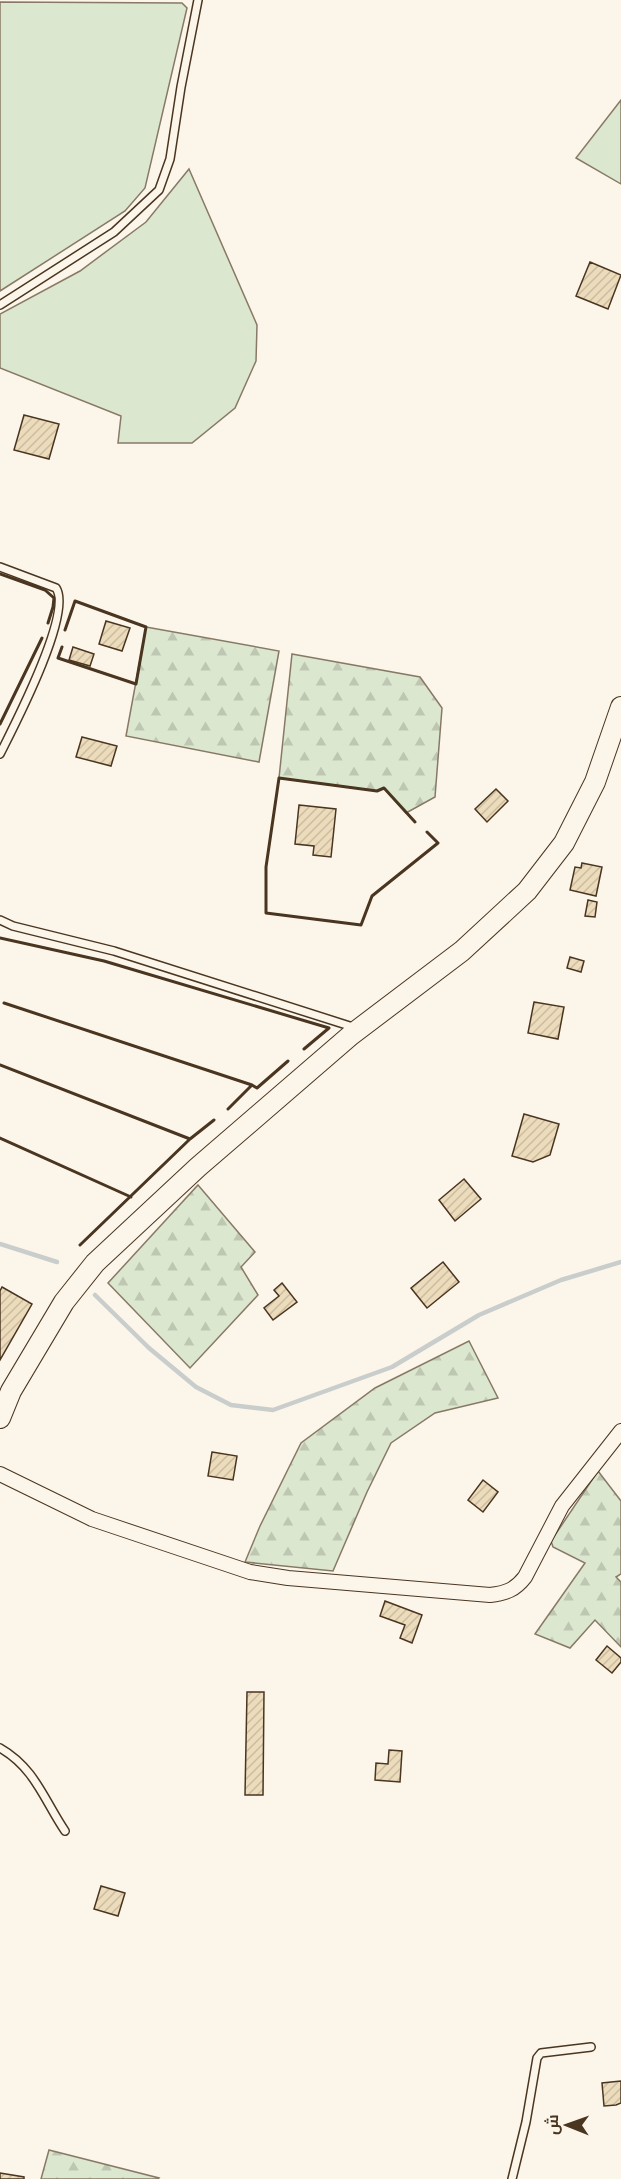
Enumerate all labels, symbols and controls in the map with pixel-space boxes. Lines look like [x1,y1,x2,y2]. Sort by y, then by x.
north arrow [537,2095,597,2155]
text: ش [541,2114,563,2135]

